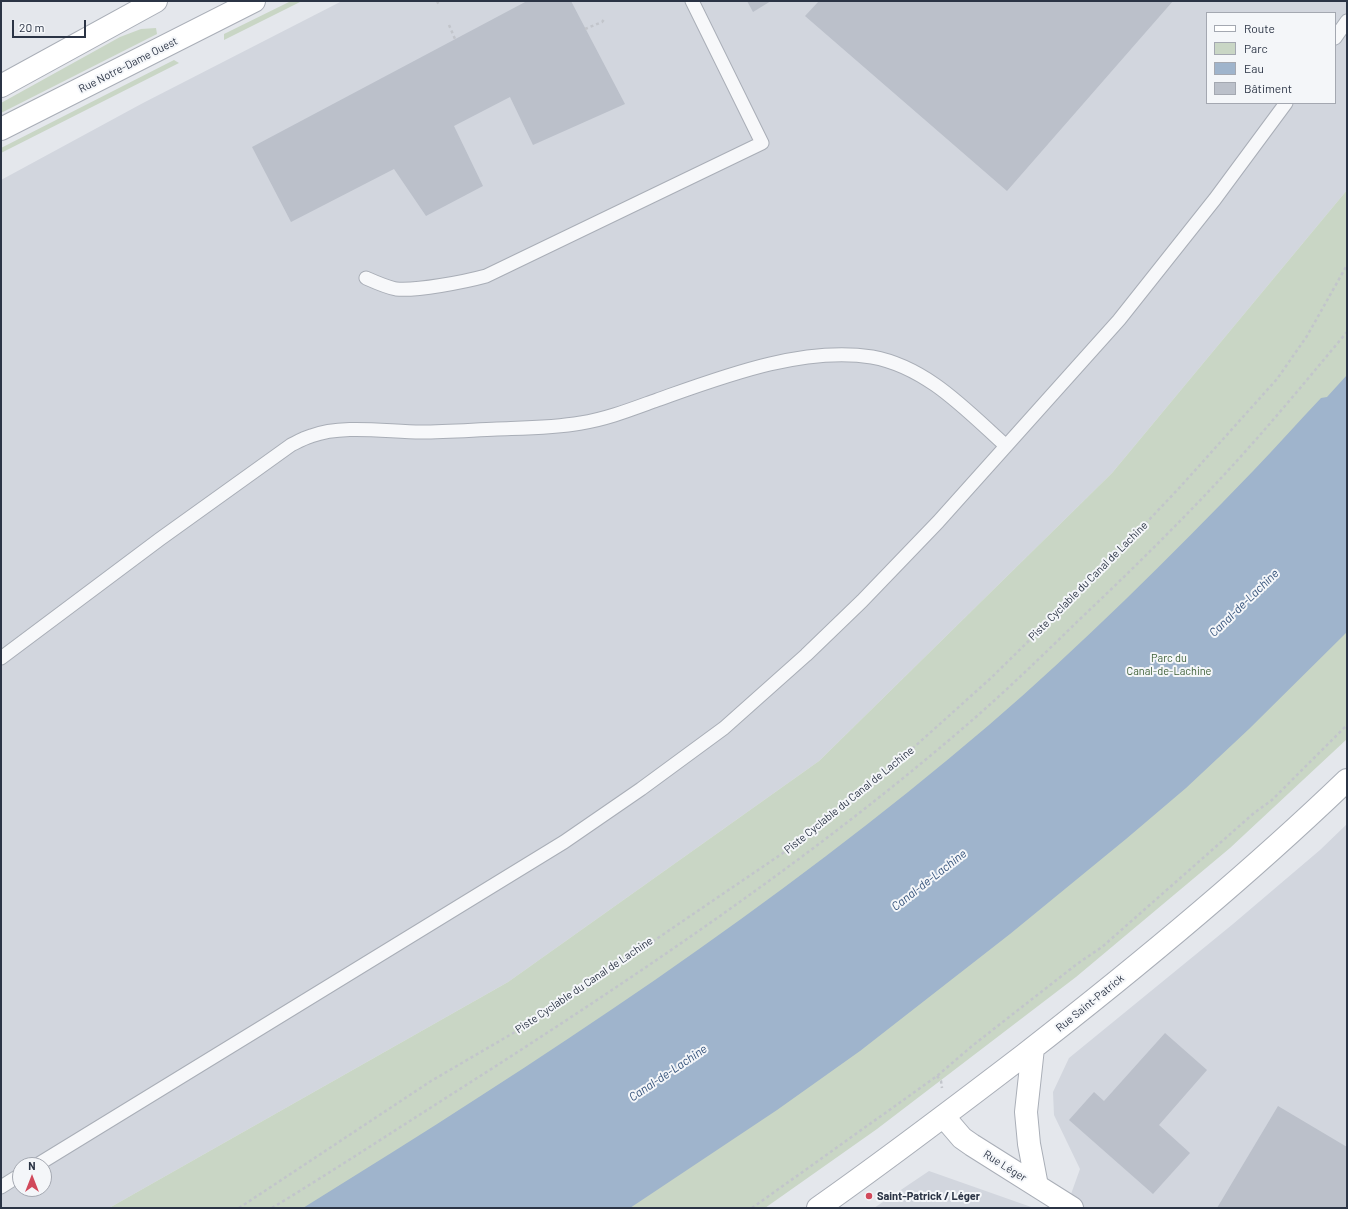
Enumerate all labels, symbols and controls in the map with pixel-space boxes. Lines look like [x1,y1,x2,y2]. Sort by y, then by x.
scale bar [14,12,88,38]
legend [1206,12,1336,104]
text: 20 m [19,20,45,34]
text: Route [1244,21,1275,35]
street label: Rue Notre-Dame Ouest [76,34,180,96]
text: Parc [1244,41,1268,55]
text: Eau [1244,61,1264,75]
text: Bâtiment [1244,81,1292,95]
street label: Piste Cyclable du Canal de Lachine [1026,519,1150,643]
water label: Canal-de-Lachine [1206,566,1282,640]
park label: Parc du Canal-de-Lachine [1127,651,1211,677]
street label: Piste Cyclable du Canal de Lachine [781,744,917,856]
water label: Canal-de-Lachine [889,846,969,914]
street label: Piste Cyclable du Canal de Lachine [513,934,655,1036]
street label: Rue Saint-Patrick [1053,972,1127,1034]
water label: Canal-de-Lachine [626,1042,710,1104]
street label: Rue Léger [981,1148,1029,1184]
north arrow [12,1157,52,1197]
text: N [28,1159,36,1172]
place label: Saint-Patrick / Léger [877,1189,980,1203]
marker: Saint-Patrick / Léger [864,1191,874,1201]

